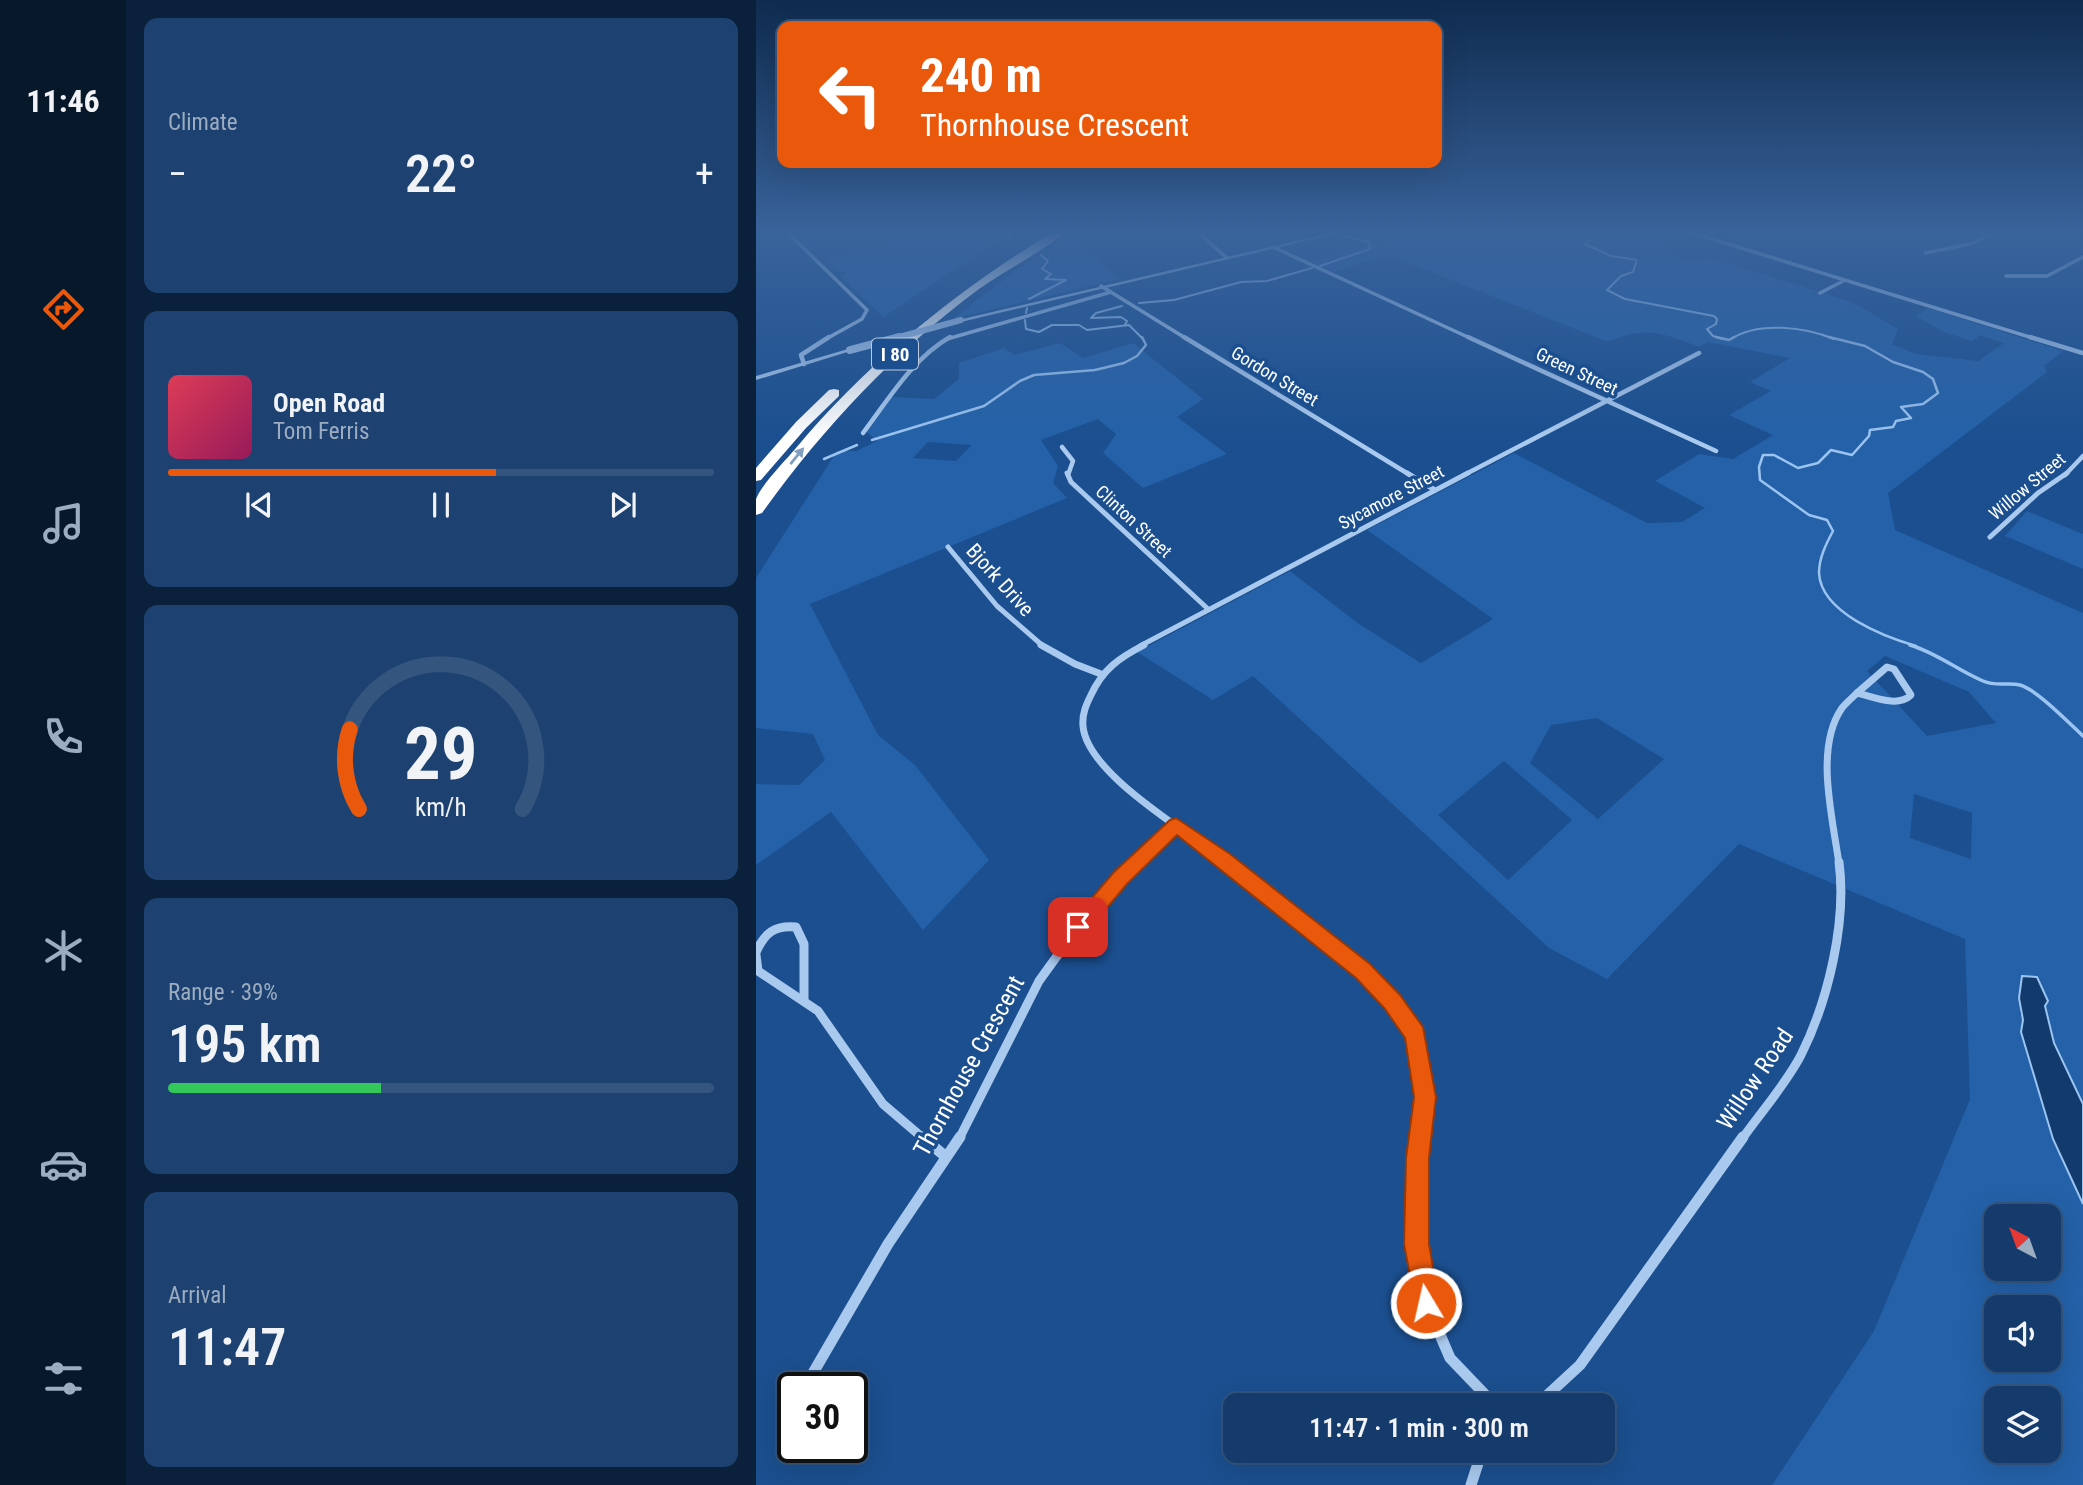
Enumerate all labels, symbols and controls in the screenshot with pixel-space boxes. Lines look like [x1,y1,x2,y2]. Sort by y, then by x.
text: 240 m [920,47,1042,104]
icon: left [805,49,896,140]
text: 11:46 [26,82,100,120]
text: Thornhouse Crescent [920,106,1189,144]
text: Climate [168,109,238,136]
text: 22° [405,144,477,205]
text: − [168,152,187,196]
text: + [695,152,714,196]
icon: directions [39,285,88,334]
road number: I 80 [872,338,918,370]
street label: Gordon Street [1228,342,1322,410]
street label: Green Street [1533,343,1621,399]
text: Open Road [273,388,385,418]
text: Tom Ferris [273,418,369,445]
one-way arrow [790,448,805,466]
street label: Willow Street [1985,448,2069,524]
street label: Sycamore Street [1335,460,1447,534]
street label: Clinton Street [1092,480,1176,562]
icon: previous [240,486,278,524]
icon: pause [422,486,460,524]
icon: next [604,486,642,524]
icon: music [39,499,88,548]
street label: Bjork Drive [961,539,1039,621]
text: 29 [404,711,478,797]
icon: phone [39,712,88,761]
text: km/h [415,792,467,821]
pin [1048,897,1108,957]
icon: arrive [1059,908,1097,946]
icon: climate [39,926,88,975]
street label: Thornhouse Crescent [908,971,1030,1161]
text: Range · 39% [168,979,278,1006]
text: 195 km [168,1014,322,1075]
street label: Willow Road [1711,1023,1799,1135]
icon: car [39,1140,88,1189]
north arrow [1984,1204,2062,1281]
map controls [1984,1204,2061,1463]
position arrow [1389,1266,1463,1340]
text: Arrival [168,1282,227,1309]
button: sound [1984,1295,2061,1372]
text: 11:47 [168,1317,286,1378]
icon: filters [39,1354,88,1403]
speed limit sign: 30 [777,1372,868,1463]
button: layers [1984,1386,2061,1463]
text: 11:47 · 1 min · 300 m [1309,1413,1529,1443]

